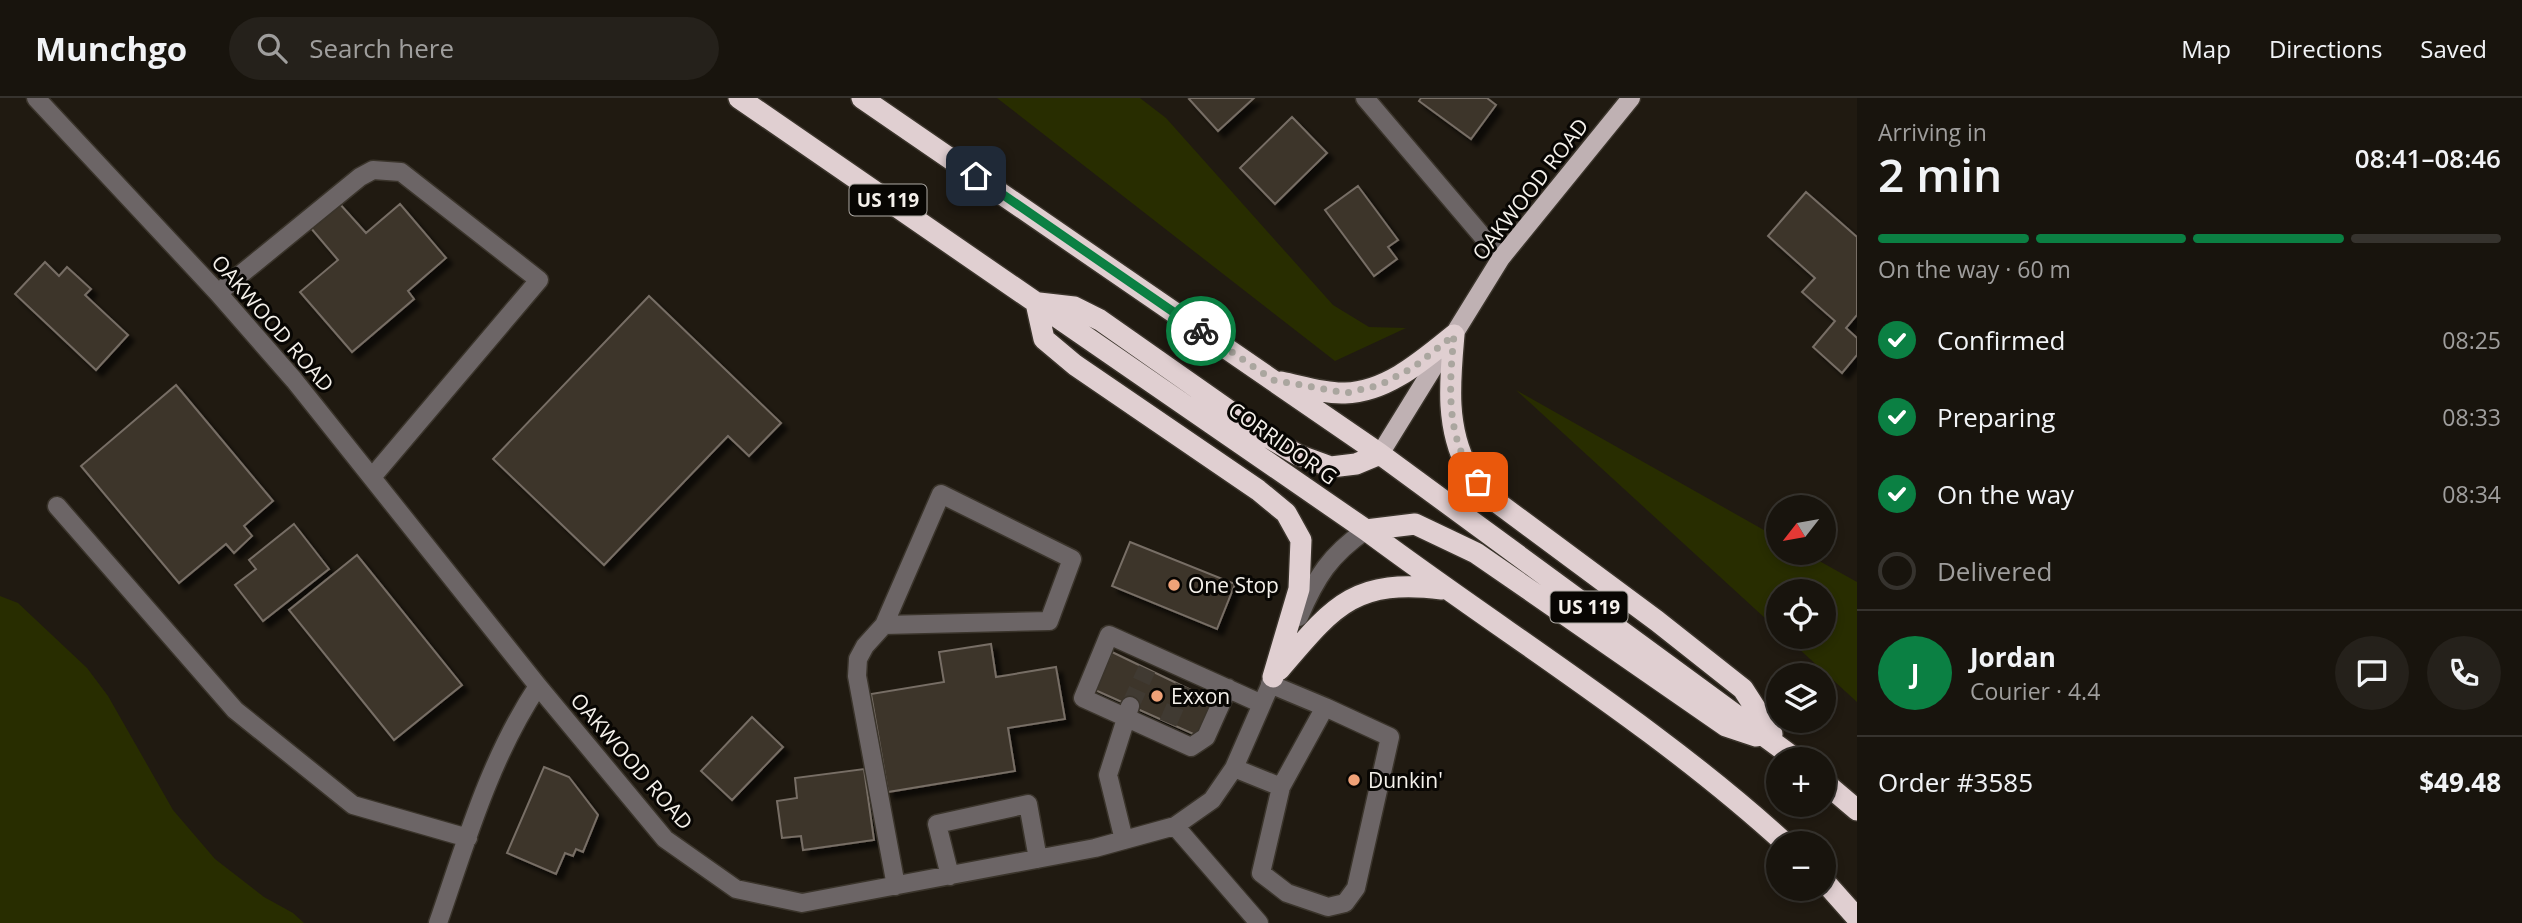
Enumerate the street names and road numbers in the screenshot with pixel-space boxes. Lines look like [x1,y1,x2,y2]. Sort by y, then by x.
street label: OAKWOOD ROAD [1466,112,1594,266]
road number: US 119 [850,184,926,216]
street label: OAKWOOD ROAD [206,249,340,397]
street label: CORRIDOR G [1223,395,1343,491]
road number: US 119 [1550,592,1628,622]
street label: OAKWOOD ROAD [565,687,699,835]

